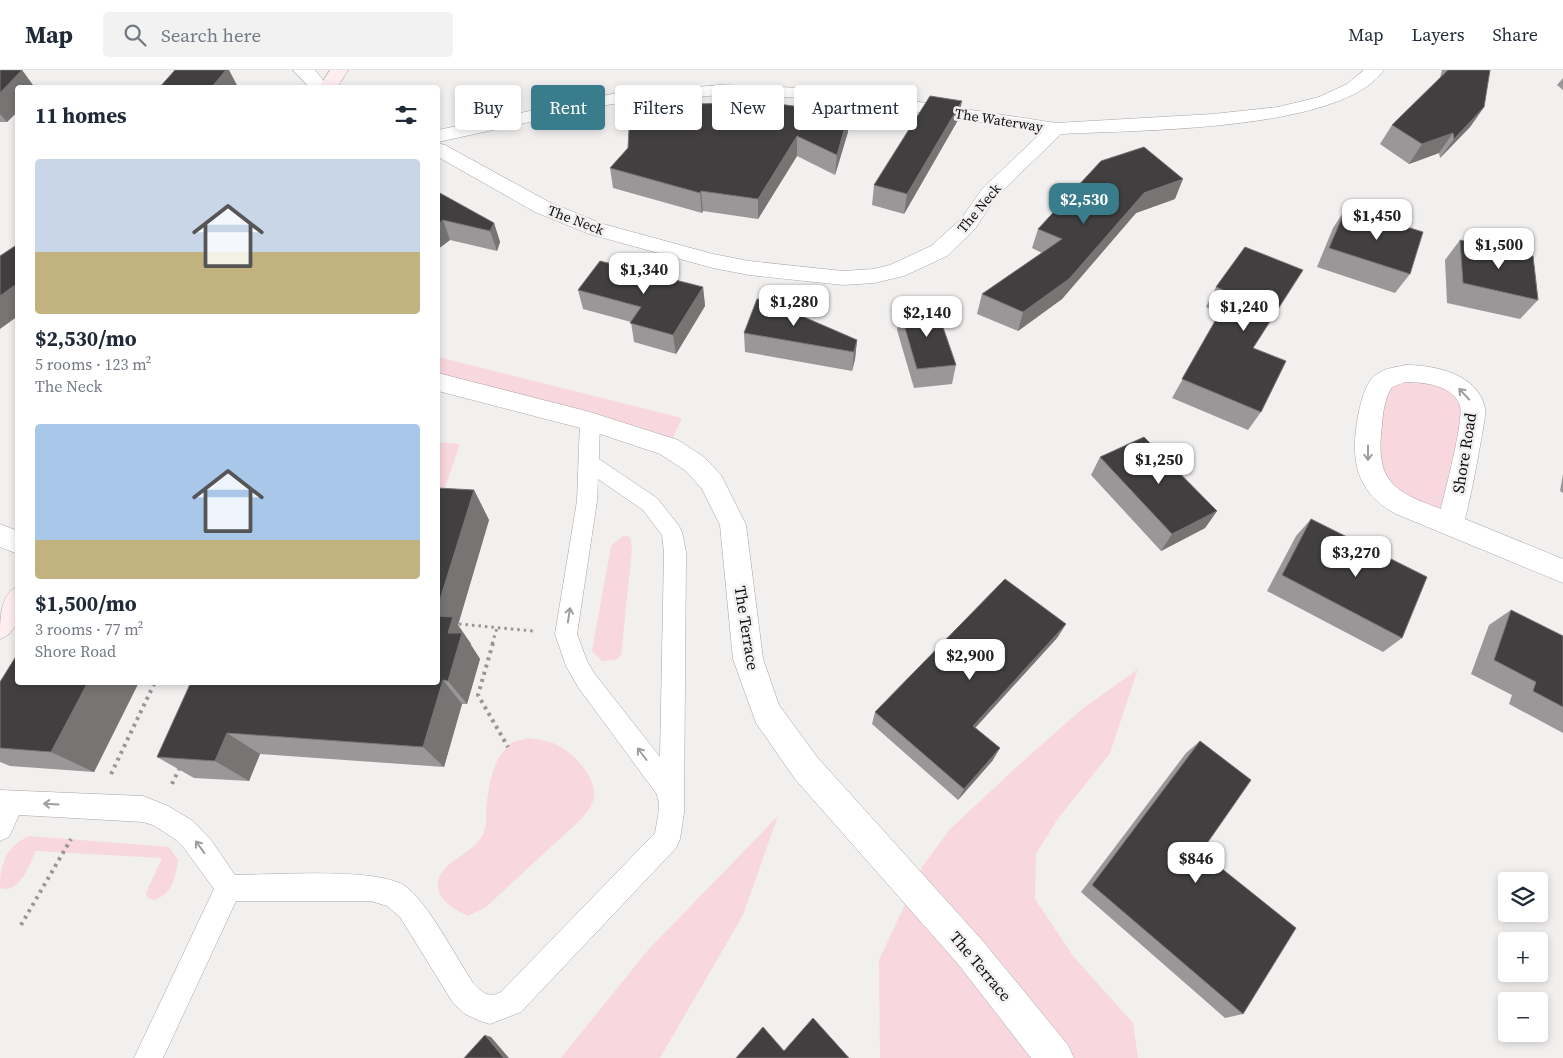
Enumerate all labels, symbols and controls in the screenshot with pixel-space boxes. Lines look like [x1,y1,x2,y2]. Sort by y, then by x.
search box [103,12,453,57]
text: Map [25,18,73,51]
icon: search [121,21,149,49]
text: Search here [161,22,261,48]
text: Map [1348,22,1383,47]
text: Layers [1411,22,1464,47]
text: Share [1492,22,1538,47]
chip: Buy [455,85,521,130]
chip: Rent [531,85,605,130]
chip: Filters [615,85,702,130]
chip: New [712,85,784,130]
chip: Apartment [794,85,917,130]
text: 11 homes [35,101,127,130]
icon: filters [392,101,420,129]
street label: The Waterway [954,103,1045,137]
street label: The Neck [952,179,1006,237]
pin: $2,530 [1043,182,1125,225]
text: $2,530 [1060,188,1108,210]
icon: home [183,191,273,281]
pin: $1,450 [1336,198,1418,241]
street label: The Neck [545,200,607,240]
text: $1,450 [1353,204,1401,226]
pin: $1,500 [1458,228,1540,270]
text: $1,500 [1475,233,1523,255]
pin: $1,340 [603,252,685,295]
text: $1,340 [620,258,668,280]
pin: $1,280 [753,284,835,327]
text: $1,280 [770,290,818,312]
pin: $1,240 [1203,290,1285,332]
text: $1,240 [1220,295,1268,317]
pin: $2,140 [886,296,968,338]
text: $2,140 [903,301,951,323]
text: $2,530/mo [35,324,137,353]
text: 5 rooms · 123 m² [35,353,151,375]
text: The Neck [35,375,102,397]
one-way arrow [1458,387,1470,400]
street label: Shore Road [1447,411,1481,495]
pin: $1,250 [1118,442,1200,485]
one-way arrow [1363,445,1373,461]
text: $1,250 [1135,448,1183,470]
icon: home [183,456,273,546]
pin: $3,270 [1315,536,1397,578]
text: $3,270 [1332,541,1380,563]
street label: The Terrace [729,584,765,672]
text: $1,500/mo [35,589,137,618]
one-way arrow [565,608,575,624]
text: 3 rooms · 77 m² [35,618,143,640]
pin: $2,900 [929,638,1011,681]
text: Shore Road [35,640,116,662]
text: $2,900 [946,644,994,666]
one-way arrow [637,748,648,761]
one-way arrow [43,800,59,809]
one-way arrow [195,840,205,854]
pin: $846 [1166,842,1226,884]
text: $846 [1179,847,1213,869]
map controls [1498,872,1548,1042]
button: layers [1498,872,1548,922]
street label: The Terrace [945,926,1017,1006]
button: + [1498,932,1548,982]
button: − [1498,992,1548,1042]

